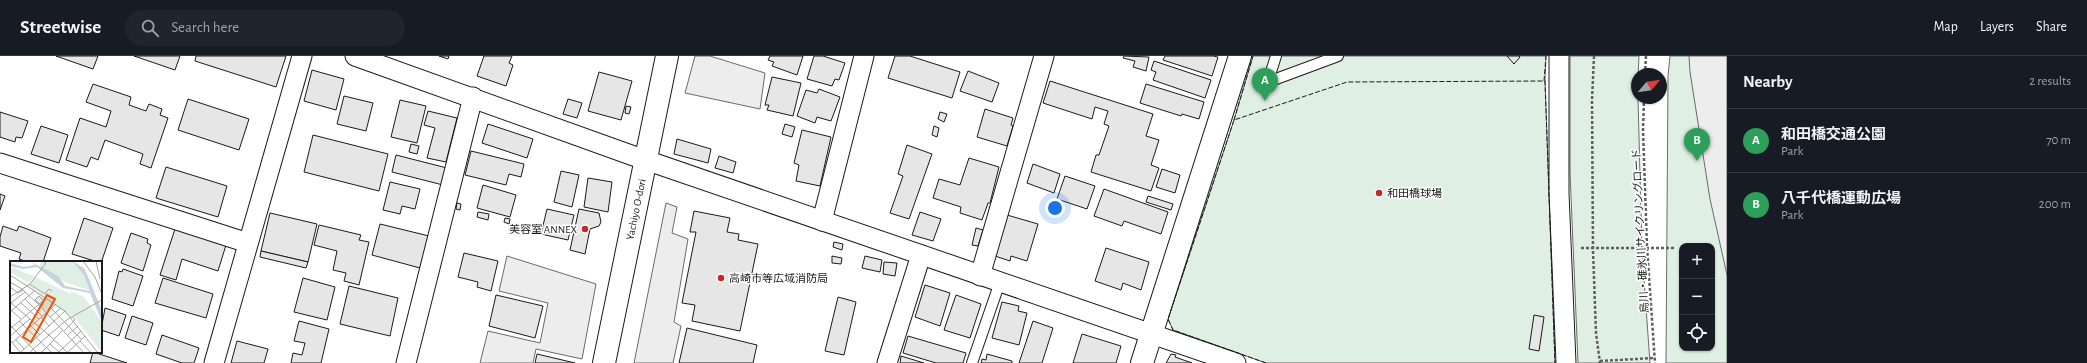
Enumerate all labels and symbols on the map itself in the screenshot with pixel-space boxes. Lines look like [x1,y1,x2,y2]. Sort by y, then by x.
pin: A [1252,68,1278,101]
north arrow [1631,68,1667,104]
pin: B [1684,128,1710,161]
street label: 烏川・碓氷川サイクリングロード [1630,148,1650,314]
street label: Yachiyo O-dori [624,178,648,241]
place label: 和田橋球場 [1387,187,1442,199]
marker: 和田橋球場 [1374,188,1384,198]
your location [1045,198,1065,218]
place label: 美容室 ANNEX [509,223,577,235]
marker: 美容室 ANNEX [580,224,590,234]
inset map [10,261,102,353]
place label: 高崎市等広域消防局 [729,272,828,284]
marker: 高崎市等広域消防局 [716,273,726,283]

